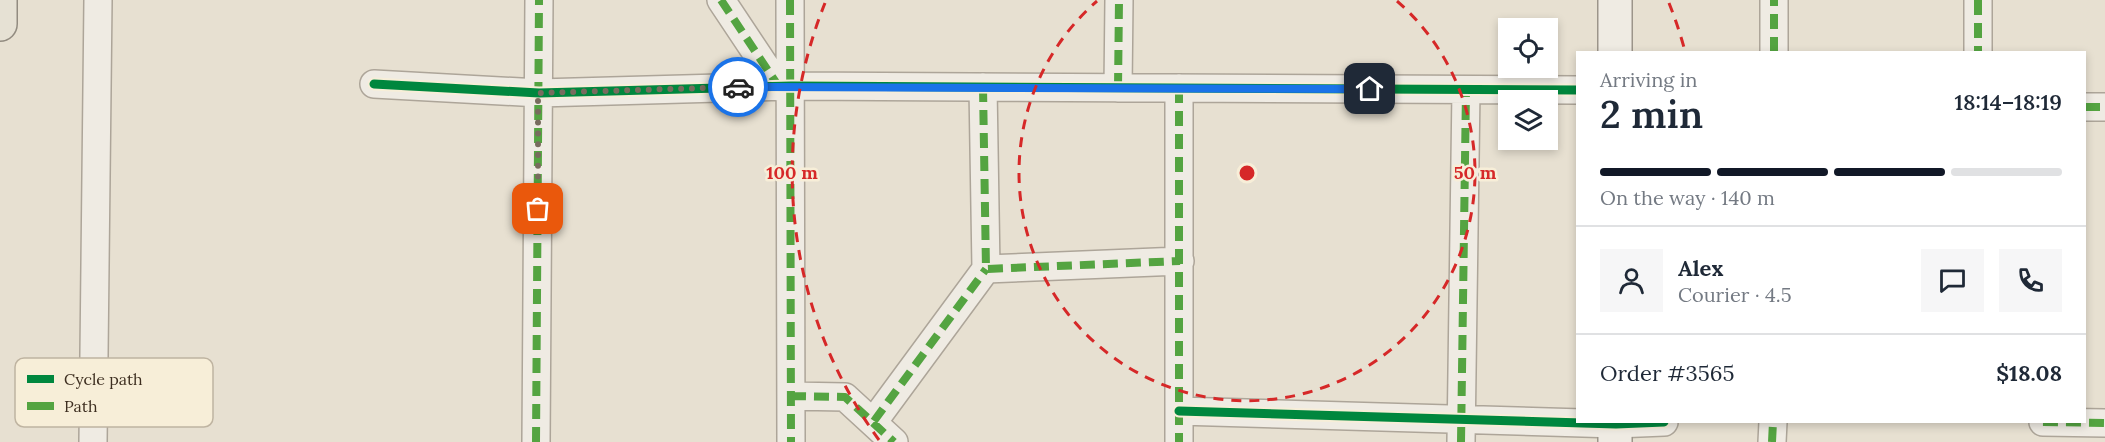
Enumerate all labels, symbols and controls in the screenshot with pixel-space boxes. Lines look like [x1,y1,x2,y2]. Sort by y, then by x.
map controls [1498,18,1558,150]
button: locate [1498,18,1558,78]
courier [708,57,768,117]
pin [1344,63,1395,114]
text: Arriving in [1600,67,1697,92]
icon: car [722,71,755,104]
icon: home [1353,72,1386,105]
text: 18:14–18:19 [1954,88,2062,116]
text: 2 min [1600,89,1703,139]
button: layers [1498,90,1558,150]
text: 100 m [766,161,818,184]
text: 50 m [1454,161,1497,184]
centre of rings [1237,163,1257,183]
pin [512,183,563,234]
text: On the way · 140 m [1600,185,1775,210]
icon: bag [521,192,554,225]
button: person [1600,249,1663,312]
button: chat [1921,249,1984,312]
button: phone [1999,249,2062,312]
text: Alex [1678,254,1723,282]
text: Courier · 4.5 [1678,282,1792,307]
legend [15,358,213,427]
text: Order #3565 [1600,359,1734,387]
text: $18.08 [1996,359,2062,387]
text: Cycle path [64,369,143,389]
text: Path [64,396,98,416]

